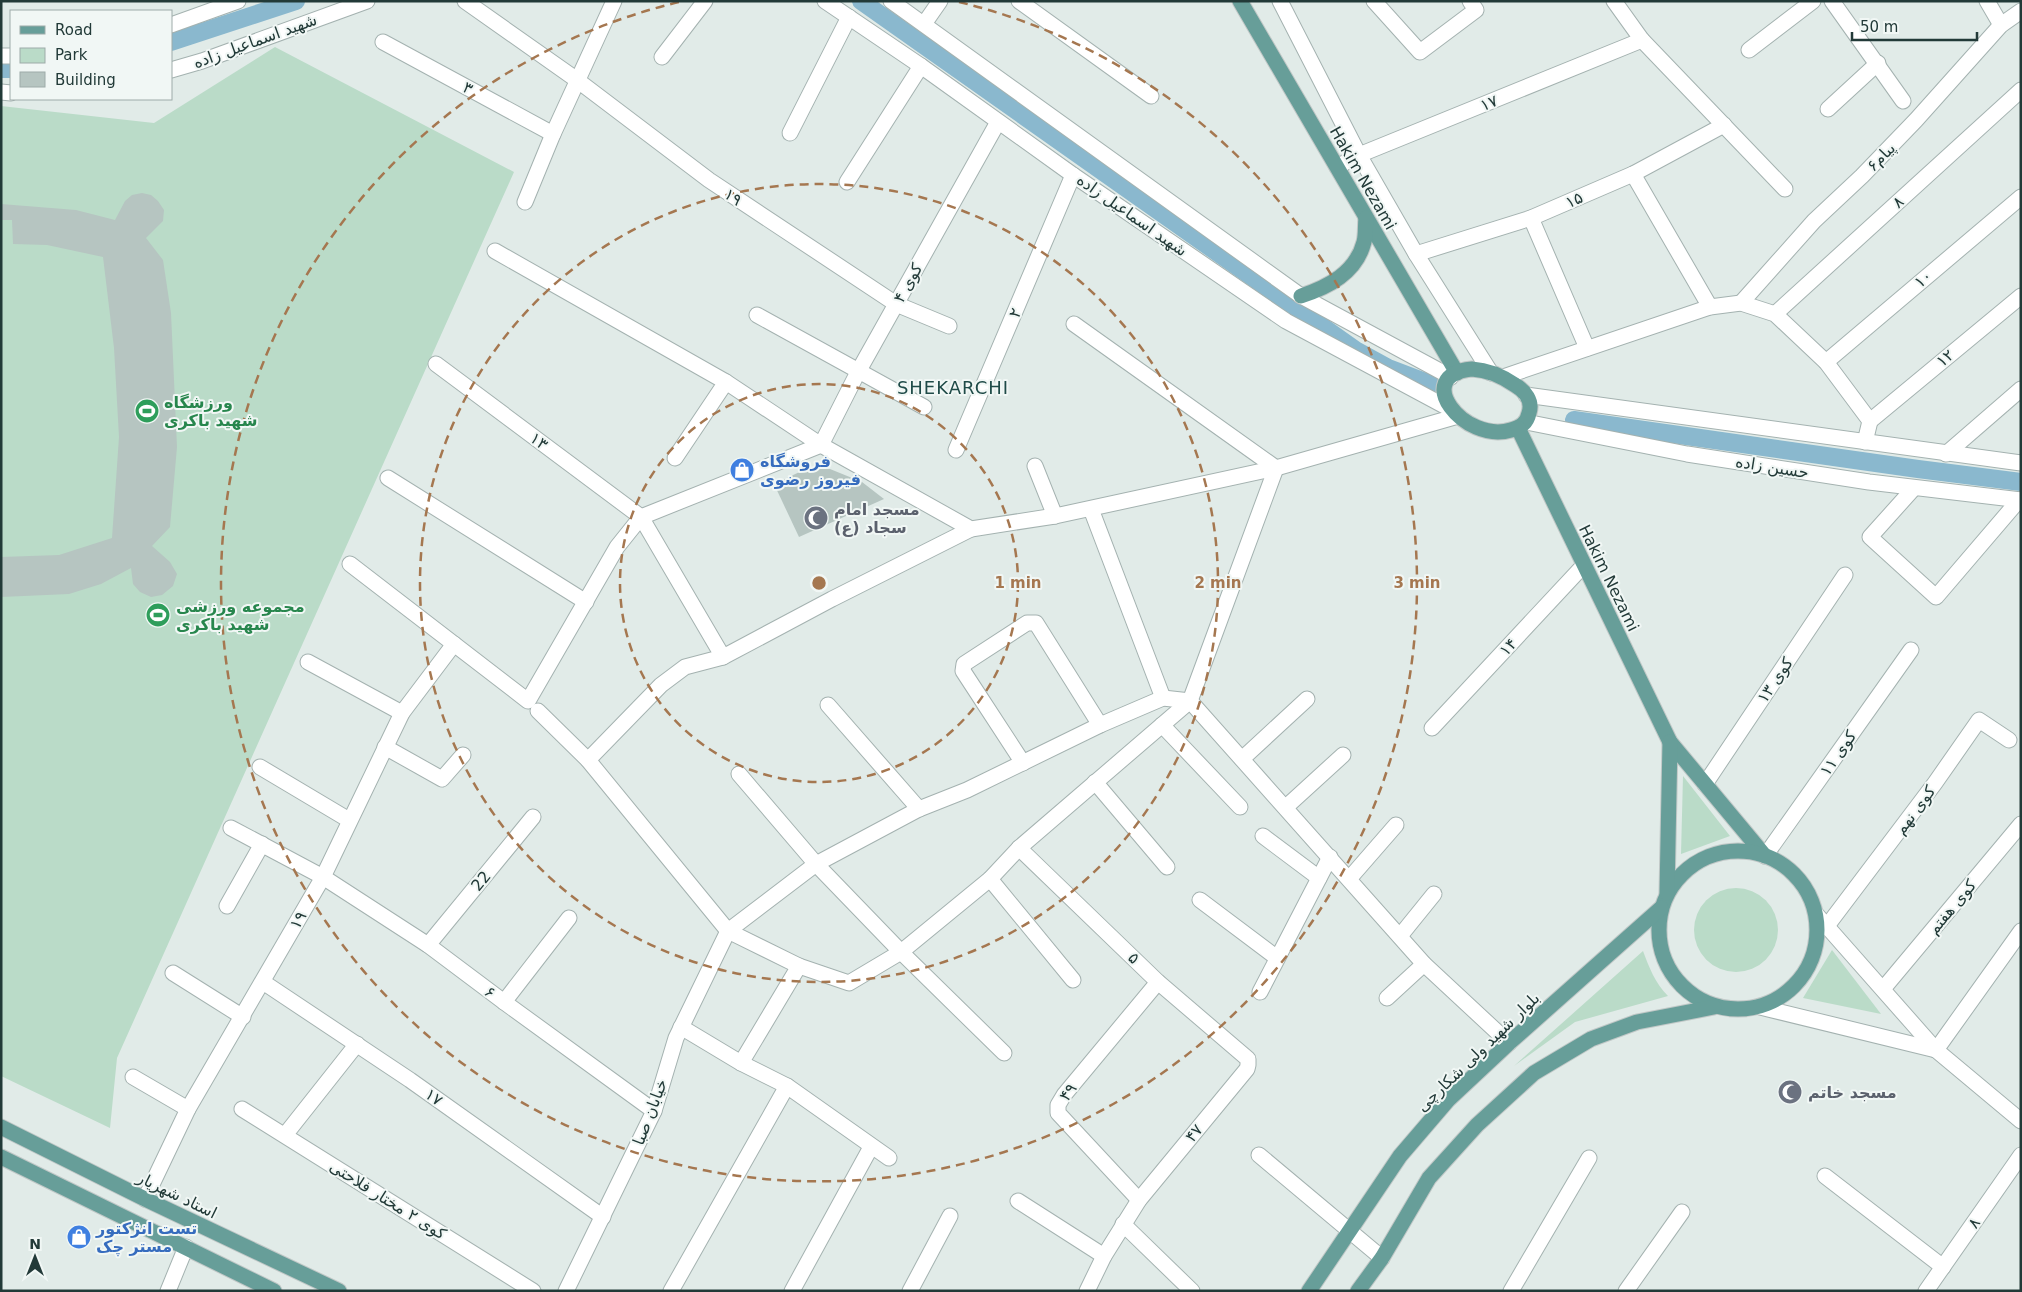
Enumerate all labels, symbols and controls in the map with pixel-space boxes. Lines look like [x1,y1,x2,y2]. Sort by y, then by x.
legend [10,10,172,100]
street label: شهید اسماعیل زاده [191,10,320,73]
scale bar [1852,10,1977,42]
text: 50 m [1860,18,1898,36]
text: Road [55,21,93,39]
text: Park [55,46,88,64]
text: Building [55,71,116,89]
street label: ۳ [460,78,477,99]
street label: ۱۷ [1477,91,1501,115]
street label: Hakim Nezami [1326,123,1400,233]
street label: ۶پیام [1863,139,1900,176]
street label: شهید اسماعیل زاده [1073,170,1191,261]
street label: ۱۹ [721,184,745,210]
street label: ۱۵ [1562,188,1586,212]
street label: ۸ [1888,192,1908,212]
street label: کوی ۴ [889,260,928,306]
street label: ۱۰ [1910,266,1936,292]
street label: ۲ [1005,305,1025,321]
street label: ۱۲ [1932,345,1958,371]
district label: SHEKARCHI [897,377,1009,398]
place label: ورزشگاه شهید باکری [164,393,258,430]
sports icon: ورزشگاه شهید باکری [134,398,160,424]
street label: ۱۳ [526,428,552,454]
place label: فروشگاه فیروز رضوی [760,452,861,489]
street label: حسین زاده [1734,452,1810,483]
shop icon: فروشگاه فیروز رضوی [729,457,755,483]
place label: مسجد امام سجاد (ع) [834,500,920,537]
mosque icon: مسجد امام سجاد (ع) [803,505,829,531]
street label: Hakim Nezami [1575,522,1643,634]
centre of rings [810,574,828,592]
text: 1 min [994,574,1042,592]
text: 2 min [1194,574,1242,592]
text: 3 min [1393,574,1441,592]
place label: مجموعه ورزشی شهید باکری [176,597,305,634]
sports icon: مجموعه ورزشی شهید باکری [145,602,171,628]
street label: ۱۴ [1495,634,1521,660]
street label: کوی ۱۳ [1753,653,1798,707]
street label: کوی ۱۱ [1816,726,1861,780]
street label: کوی نهم [1891,782,1940,839]
street label: 22 [467,867,495,895]
street label: کوی هفتم [1924,876,1981,939]
street label: ۱۹ [285,908,311,932]
street label: ۵ [1124,948,1144,968]
street label: ۶ [481,982,499,1002]
street label: بلوار شهید ولی شکارچی [1413,988,1544,1116]
street label: خیابان صبا [629,1076,671,1148]
mosque icon: مسجد خاتم [1777,1079,1803,1105]
street label: ۴۹ [1055,1080,1081,1104]
place label: مسجد خاتم [1808,1083,1897,1102]
street label: ۱۷ [421,1084,447,1110]
street label: ۴۷ [1181,1120,1207,1146]
street label: کوی ۲ مختار فلاحتی [326,1156,450,1245]
street label: استاد شهریار [133,1167,220,1223]
street label: ۸ [1964,1214,1984,1232]
place label: تست انژکتور مستر چک [95,1219,197,1257]
shop icon: تست انژکتور مستر چک [66,1224,92,1250]
north arrow [10,1232,60,1282]
text: N [29,1236,41,1252]

